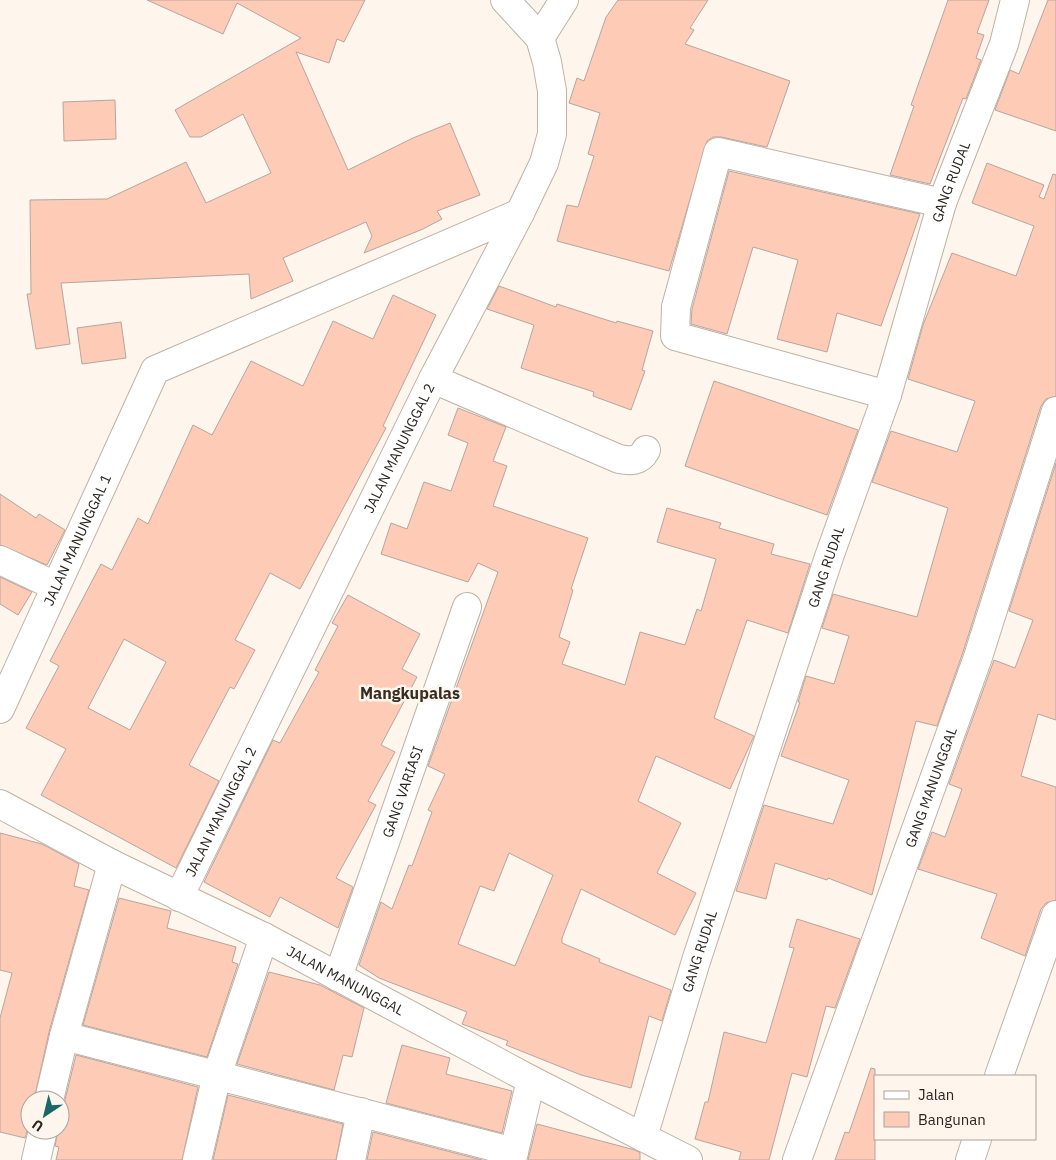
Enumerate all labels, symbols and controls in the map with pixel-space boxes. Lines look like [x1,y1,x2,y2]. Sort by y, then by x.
street label: GANG RUDAL [928,139,974,224]
street label: JALAN MANUNGGAL 2 [360,380,439,516]
street label: JALAN MANUNGGAL 1 [40,471,115,608]
street label: GANG RUDAL [804,523,848,610]
district label: Mangkupalas [360,683,460,703]
street label: GANG MANUNGGAL [901,725,961,850]
street label: JALAN MANUNGGAL 2 [181,744,260,880]
street label: GANG VARIASI [378,744,427,840]
street label: GANG RUDAL [678,908,721,995]
street label: JALAN MANUNGGAL [284,942,407,1019]
legend [874,1075,1036,1140]
text: Jalan [918,1085,954,1104]
north arrow [20,1090,70,1140]
text: Bangunan [918,1110,986,1129]
text: U [28,1115,47,1136]

